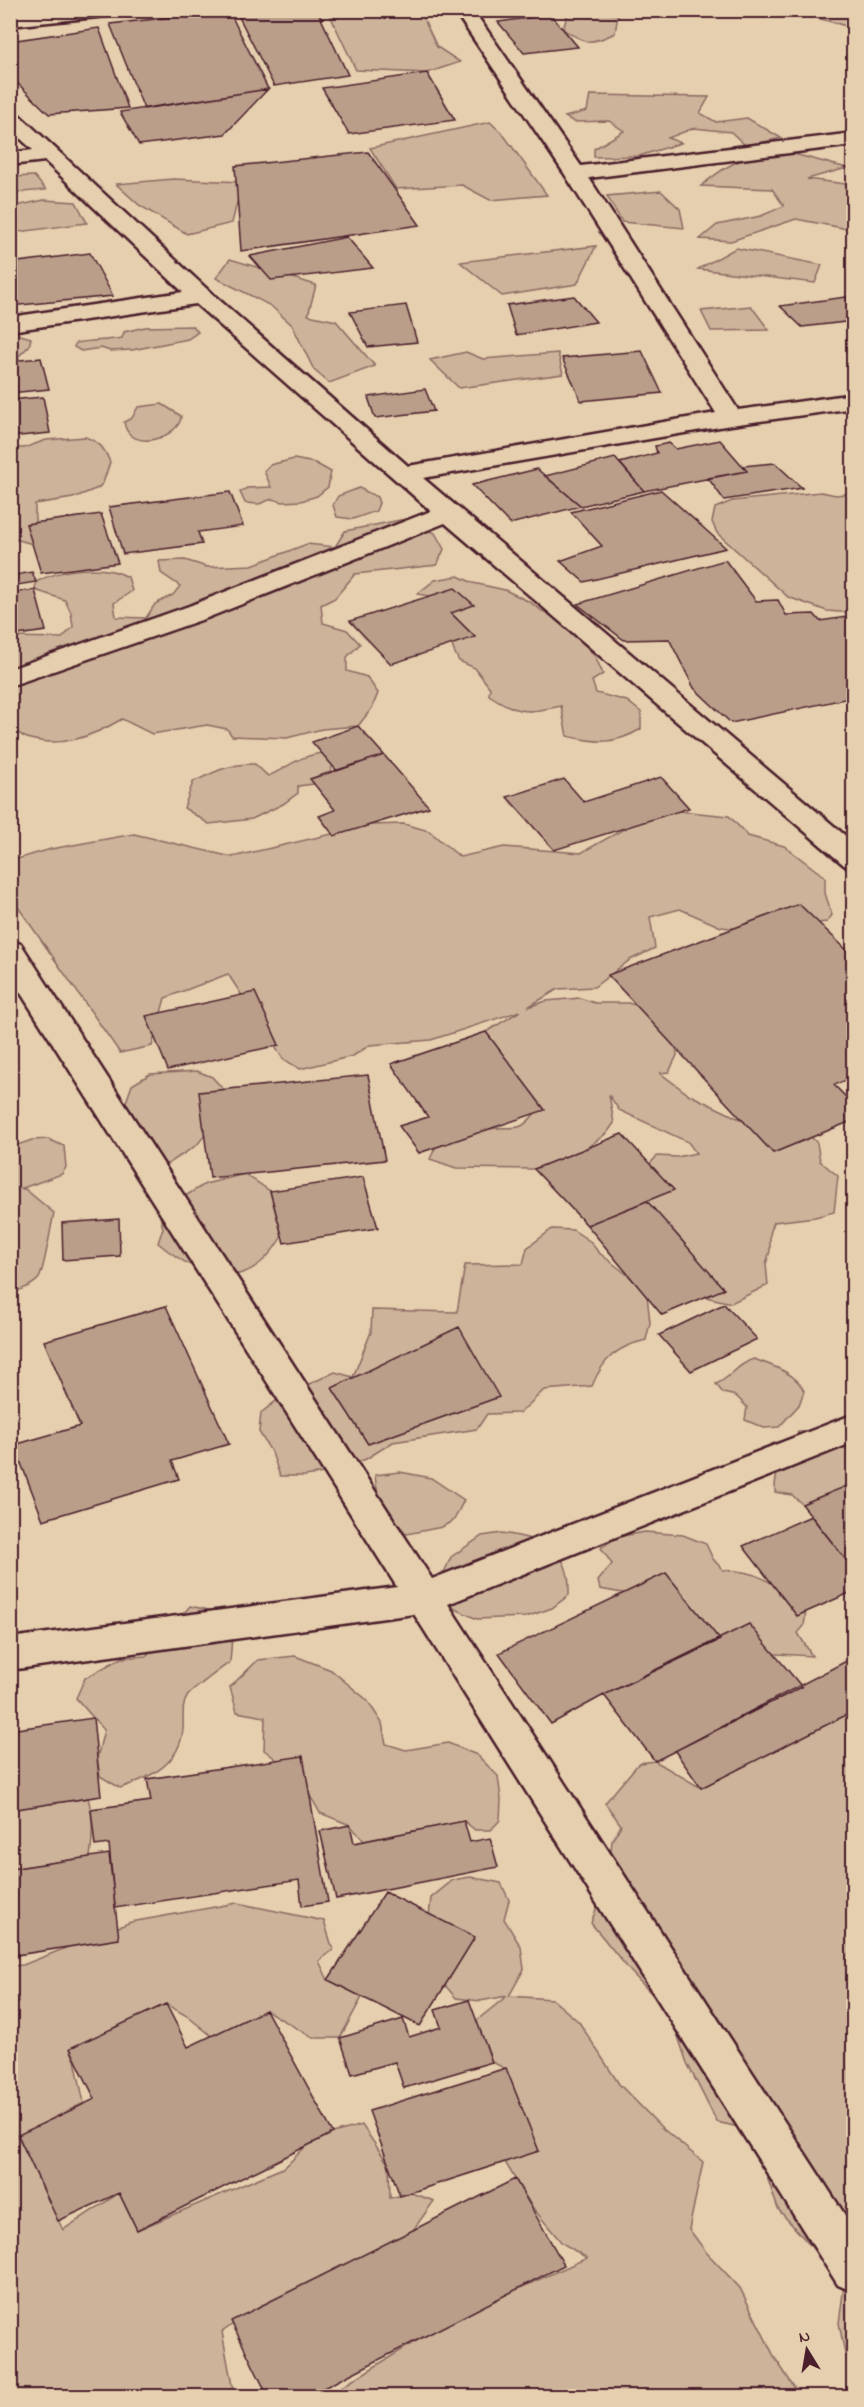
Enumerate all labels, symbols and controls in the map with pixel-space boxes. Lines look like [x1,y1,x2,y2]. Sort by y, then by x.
north arrow [777,2320,837,2380]
text: N [797,2324,812,2350]

